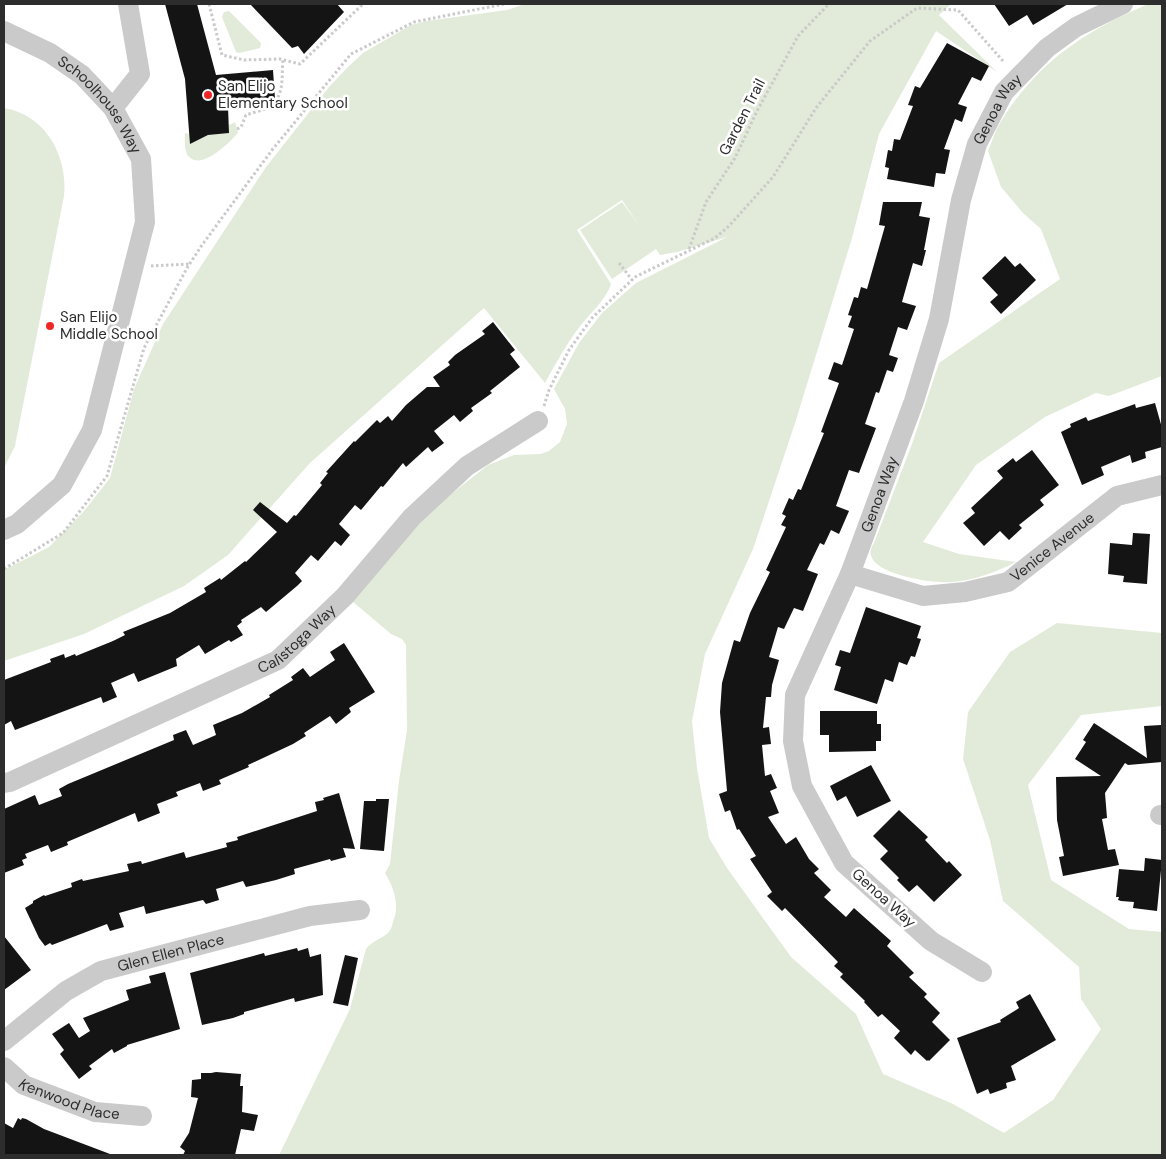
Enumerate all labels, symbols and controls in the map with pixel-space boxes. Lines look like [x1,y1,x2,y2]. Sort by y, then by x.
street label: Schoolhouse Way [54,51,146,158]
street label: Genoa Way [968,69,1027,148]
street label: Garden Trail [714,75,770,159]
place label: San Elijo Elementary School [218,76,348,113]
marker: San Elijo Elementary School [202,89,214,101]
place label: San Elijo Middle School [60,307,158,344]
marker: San Elijo Middle School [44,320,56,332]
street label: Genoa Way [856,453,903,535]
street label: Venice Avenue [1006,508,1099,586]
street label: Calistoga Way [254,600,341,678]
street label: Genoa Way [848,864,921,933]
street label: Glen Ellen Place [115,929,226,976]
street label: Kenwood Place [14,1075,120,1124]

